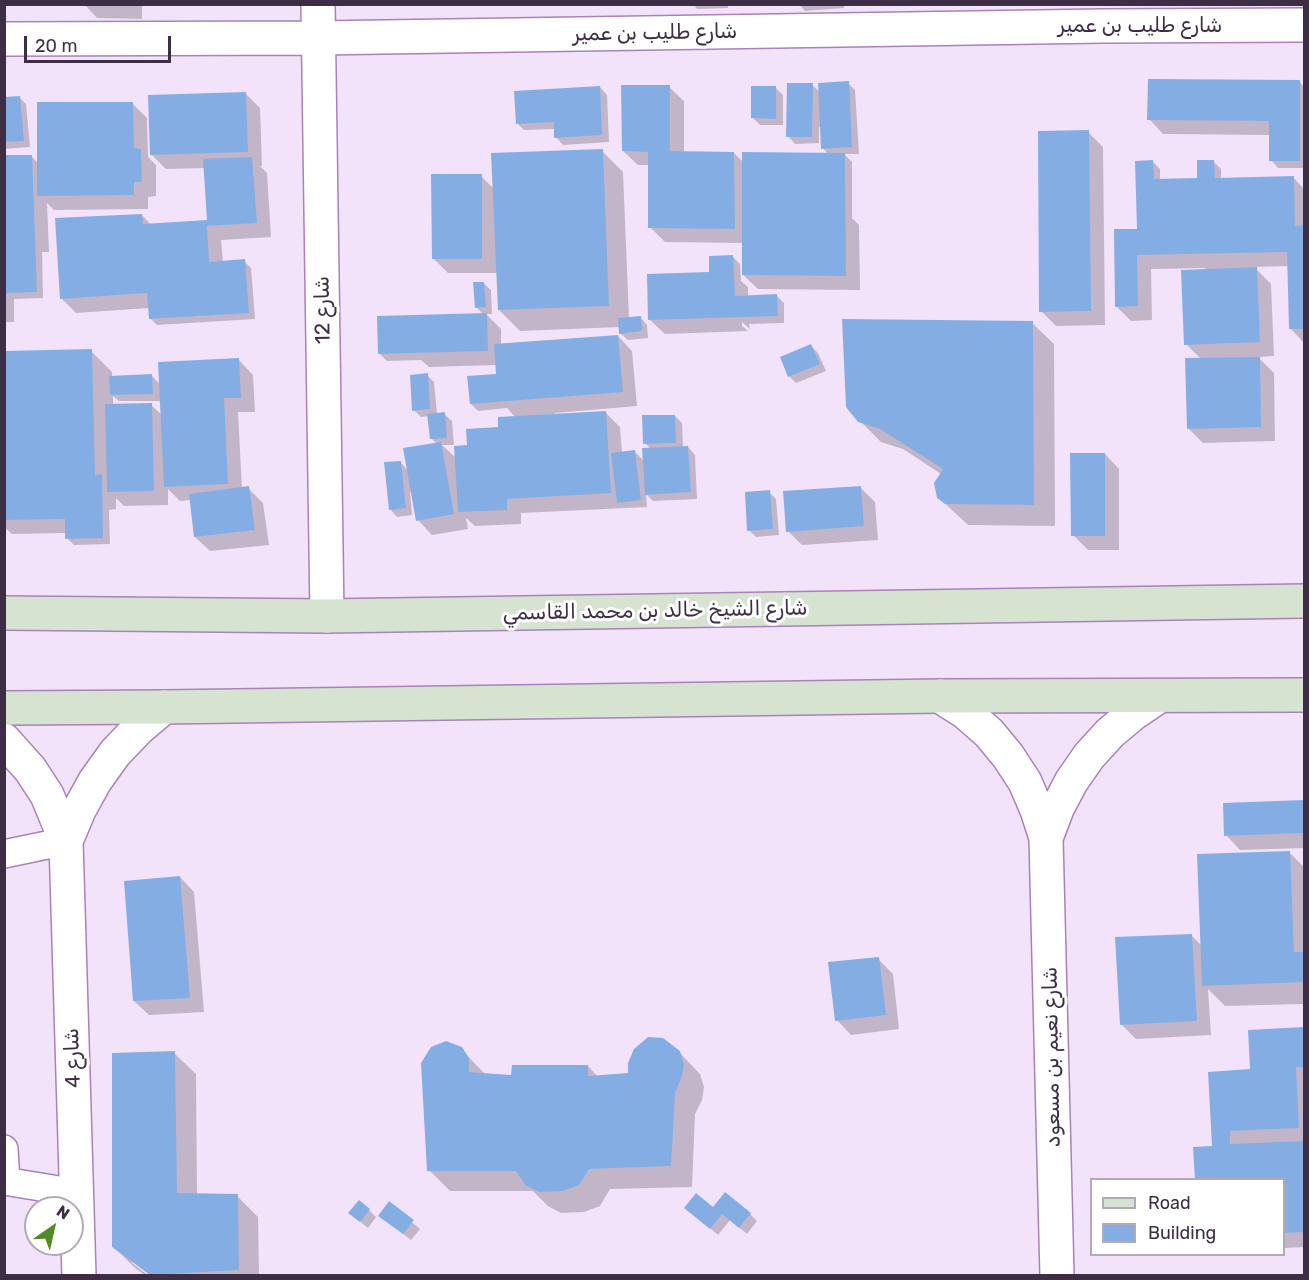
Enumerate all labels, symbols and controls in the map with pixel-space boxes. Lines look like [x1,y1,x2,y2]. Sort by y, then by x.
street label: شارع طليب بن عمير [1058,13,1222,39]
street label: شارع طليب بن عمير [573,19,737,47]
scale bar [27,24,174,62]
text: 20 m [35,35,77,57]
street label: شارع 12 [310,276,336,344]
street label: شارع الشيخ خالد بن محمد القاسمي [502,596,808,626]
street label: شارع نعيم بن مسعود [1038,967,1066,1147]
street label: شارع 4 [59,1028,87,1088]
legend [1090,1178,1285,1256]
text: Road [1148,1192,1191,1214]
north arrow [24,1196,84,1256]
text: N [53,1201,73,1223]
text: Building [1148,1222,1216,1244]

